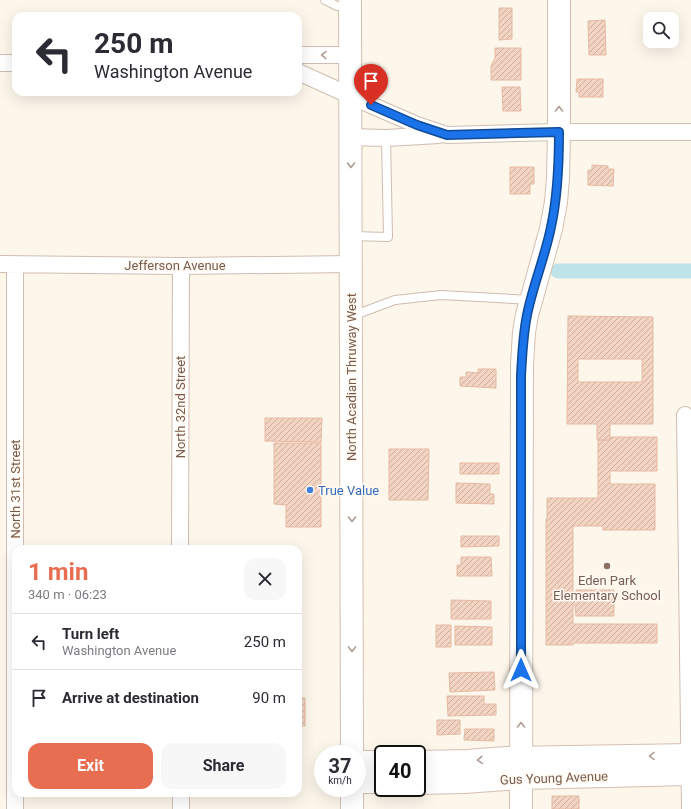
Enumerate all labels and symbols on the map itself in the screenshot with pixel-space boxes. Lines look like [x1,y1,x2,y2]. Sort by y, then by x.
one-way arrow [321,51,327,59]
pin [354,64,388,105]
one-way arrow [555,106,563,112]
one-way arrow [347,162,355,168]
street label: Jefferson Avenue [124,258,226,273]
street label: North Acadian Thruway West [344,293,359,461]
street label: North 32nd Street [173,356,188,458]
street label: North 31st Street [8,439,23,539]
place label: True Value [318,483,379,498]
marker: True Value [305,485,315,495]
one-way arrow [348,516,356,522]
marker: Eden Park Elementary School [602,561,612,571]
place label: Eden Park Elementary School [553,573,661,603]
one-way arrow [348,646,356,652]
position arrow [500,649,542,691]
one-way arrow [517,722,525,728]
speed limit sign: 40 [374,745,426,797]
one-way arrow [649,752,655,760]
one-way arrow [477,756,483,765]
street label: Gus Young Avenue [500,769,608,787]

